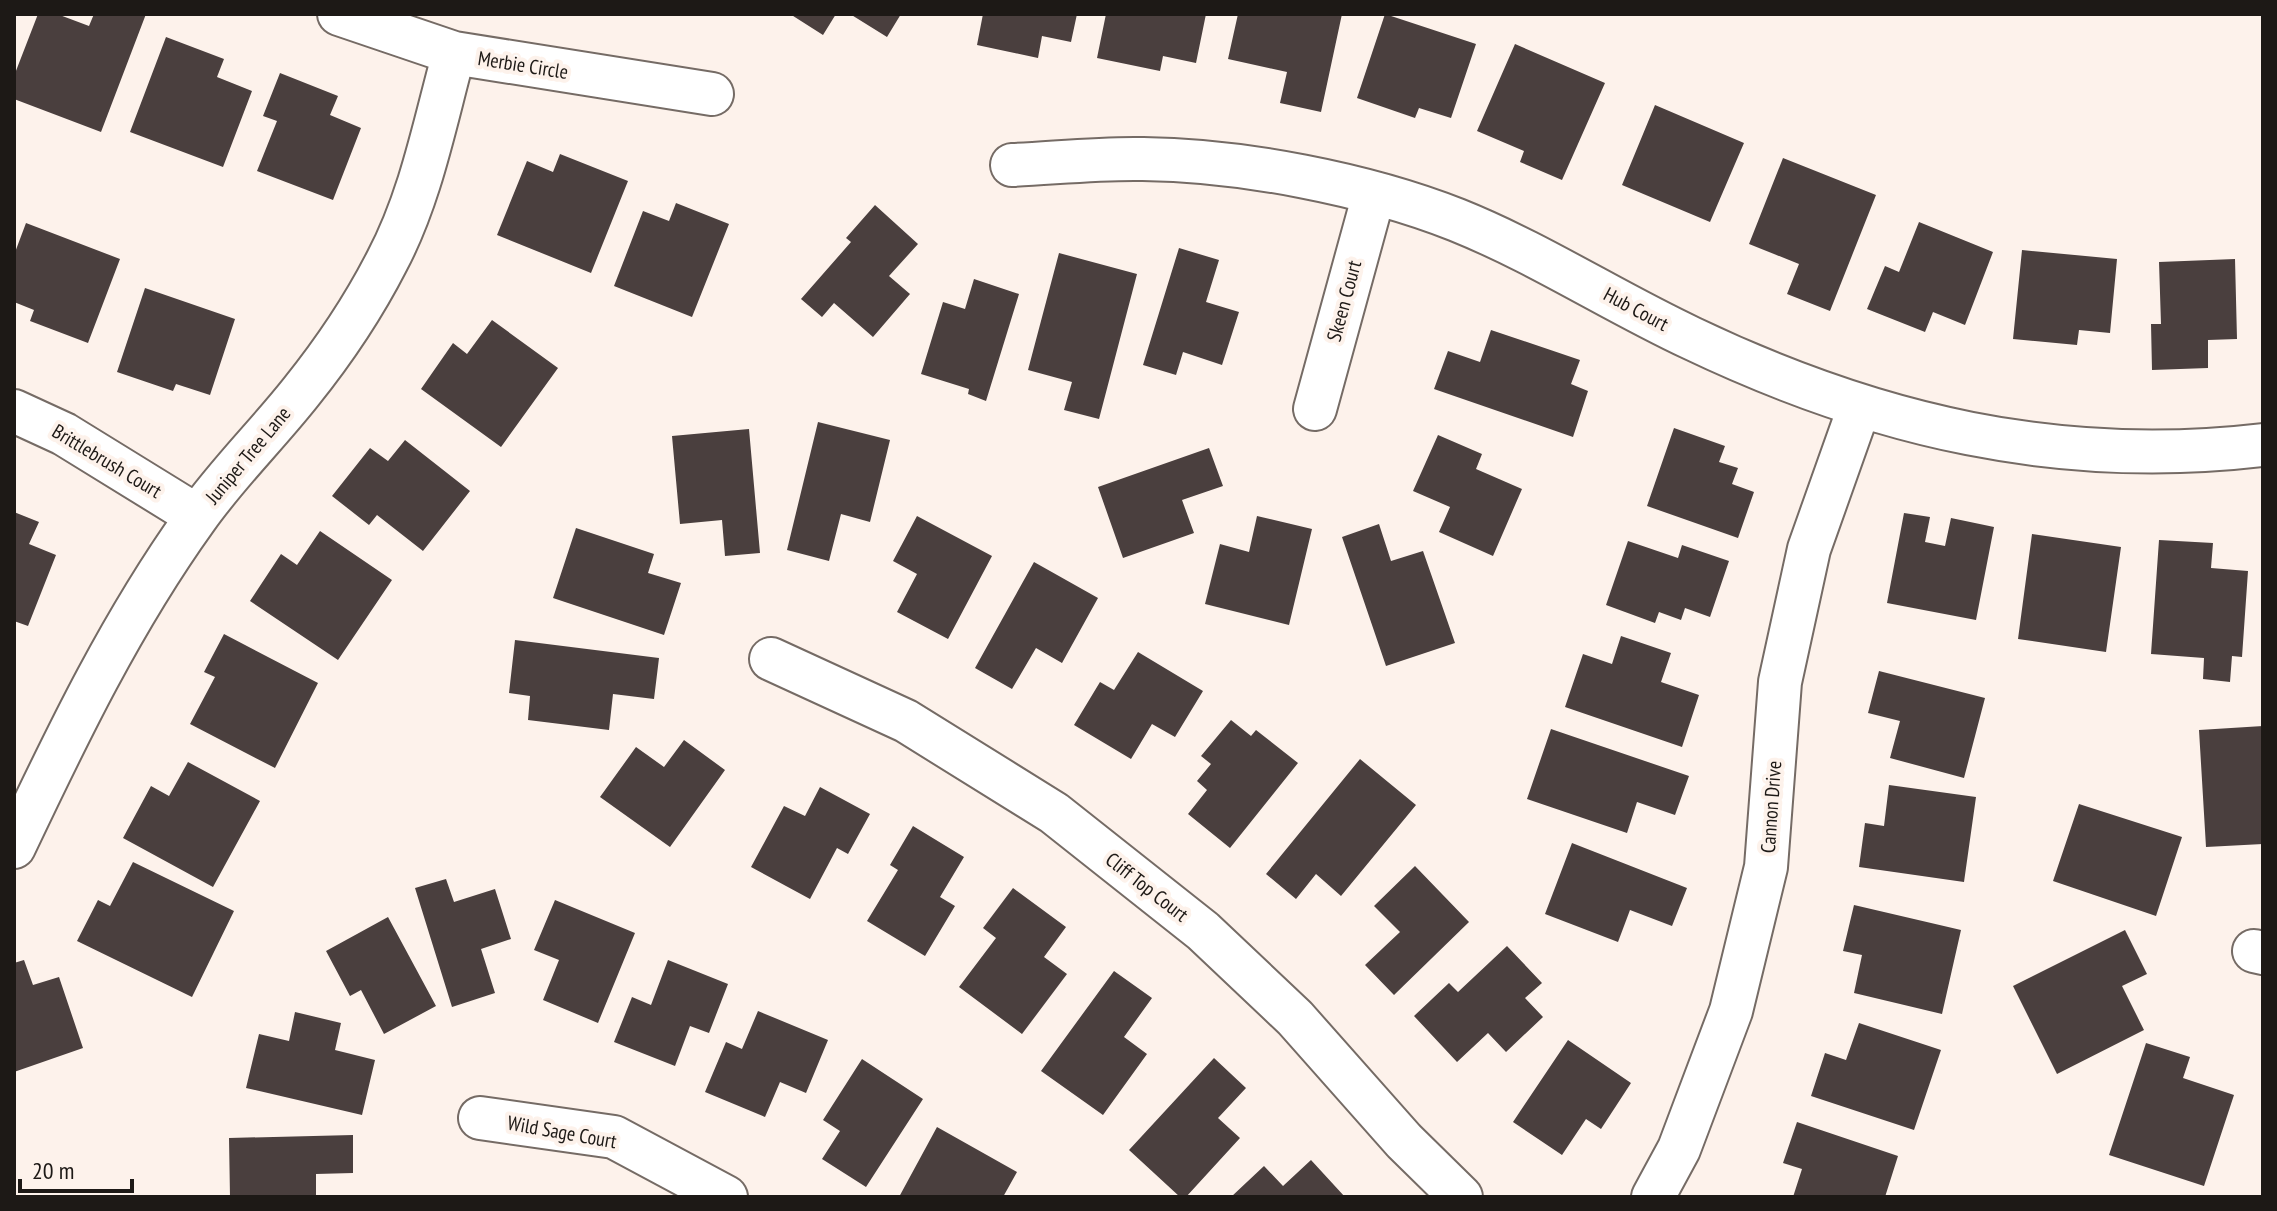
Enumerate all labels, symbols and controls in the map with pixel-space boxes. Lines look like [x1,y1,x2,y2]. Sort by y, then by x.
street label: Merbie Circle [476,45,570,85]
street label: Skeen Court [1321,257,1367,344]
street label: Hub Court [1599,281,1673,337]
street label: Juniper Tree Lane [199,401,296,510]
street label: Brittlebrush Court [48,418,167,504]
street label: Cannon Drive [1755,760,1787,854]
street label: Cliff Top Court [1100,847,1194,928]
street label: Wild Sage Court [505,1110,619,1154]
scale bar [20,1143,132,1193]
text: 20 m [32,1155,74,1186]

